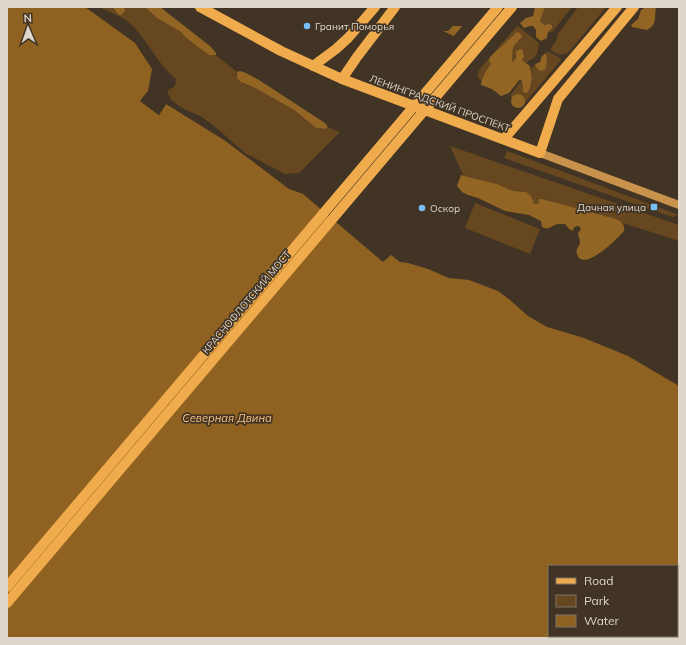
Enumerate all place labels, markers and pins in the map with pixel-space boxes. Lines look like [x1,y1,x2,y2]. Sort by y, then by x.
place label: Гранит Поморья [315,20,394,33]
marker: Гранит Поморья [302,21,312,31]
place label: Дачная улица [577,201,646,214]
place label: Оскор [430,202,460,215]
marker: Дачная улица [649,202,659,212]
marker: Оскор [417,203,427,213]

